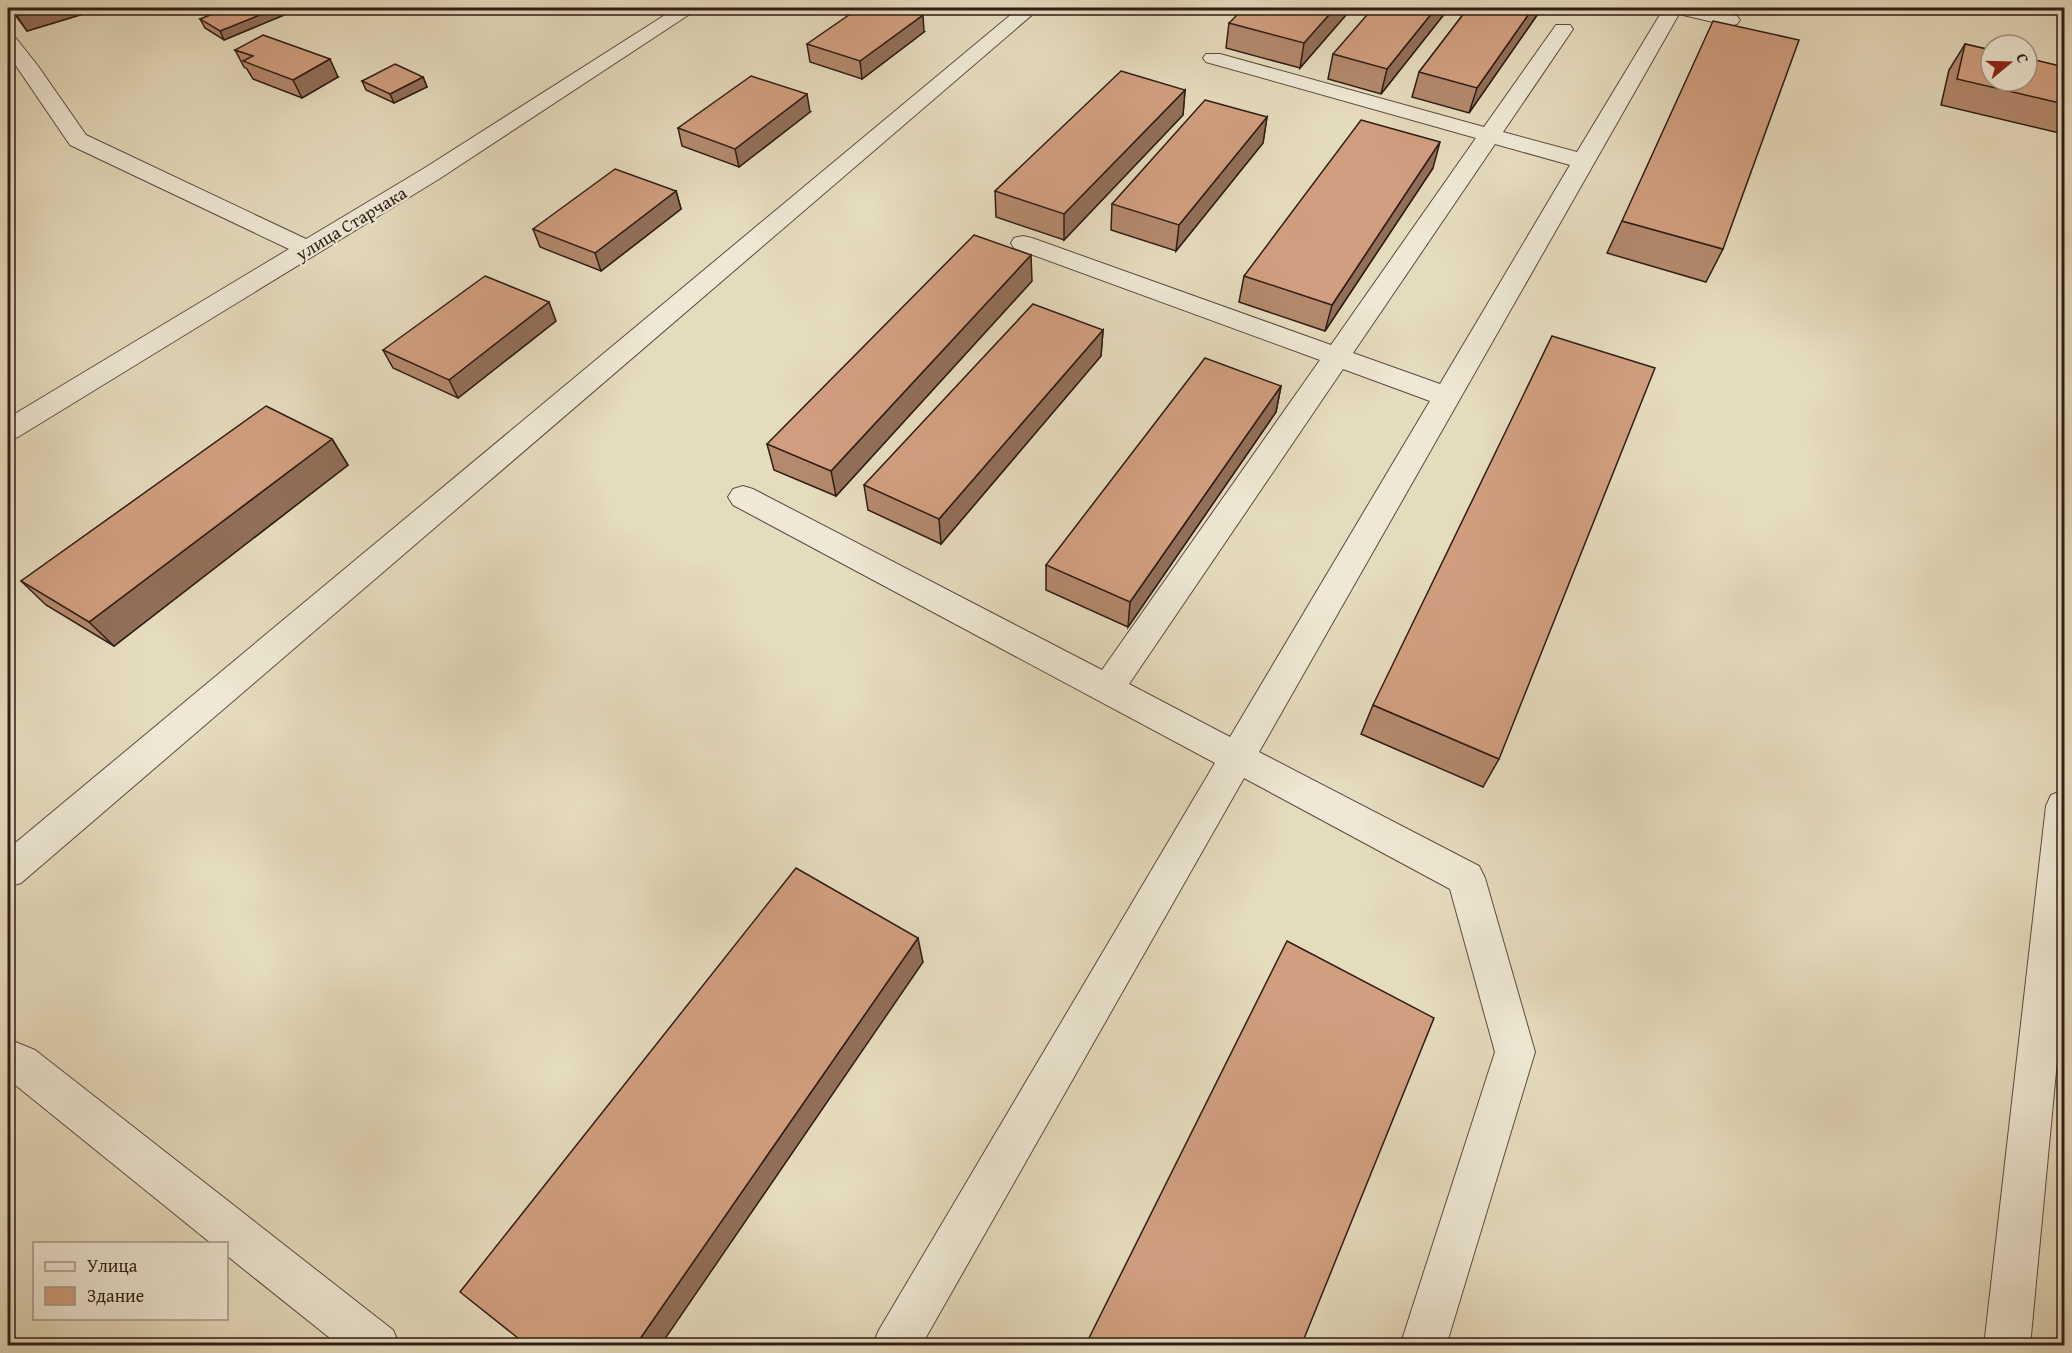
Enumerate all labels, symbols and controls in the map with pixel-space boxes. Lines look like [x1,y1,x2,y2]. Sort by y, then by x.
north arrow [1979,33,2039,93]
text: С [2010,50,2036,66]
street label: улица Старчака [289,179,412,267]
legend [33,1242,228,1320]
text: Улица [87,1252,138,1279]
text: Здание [87,1282,144,1309]

